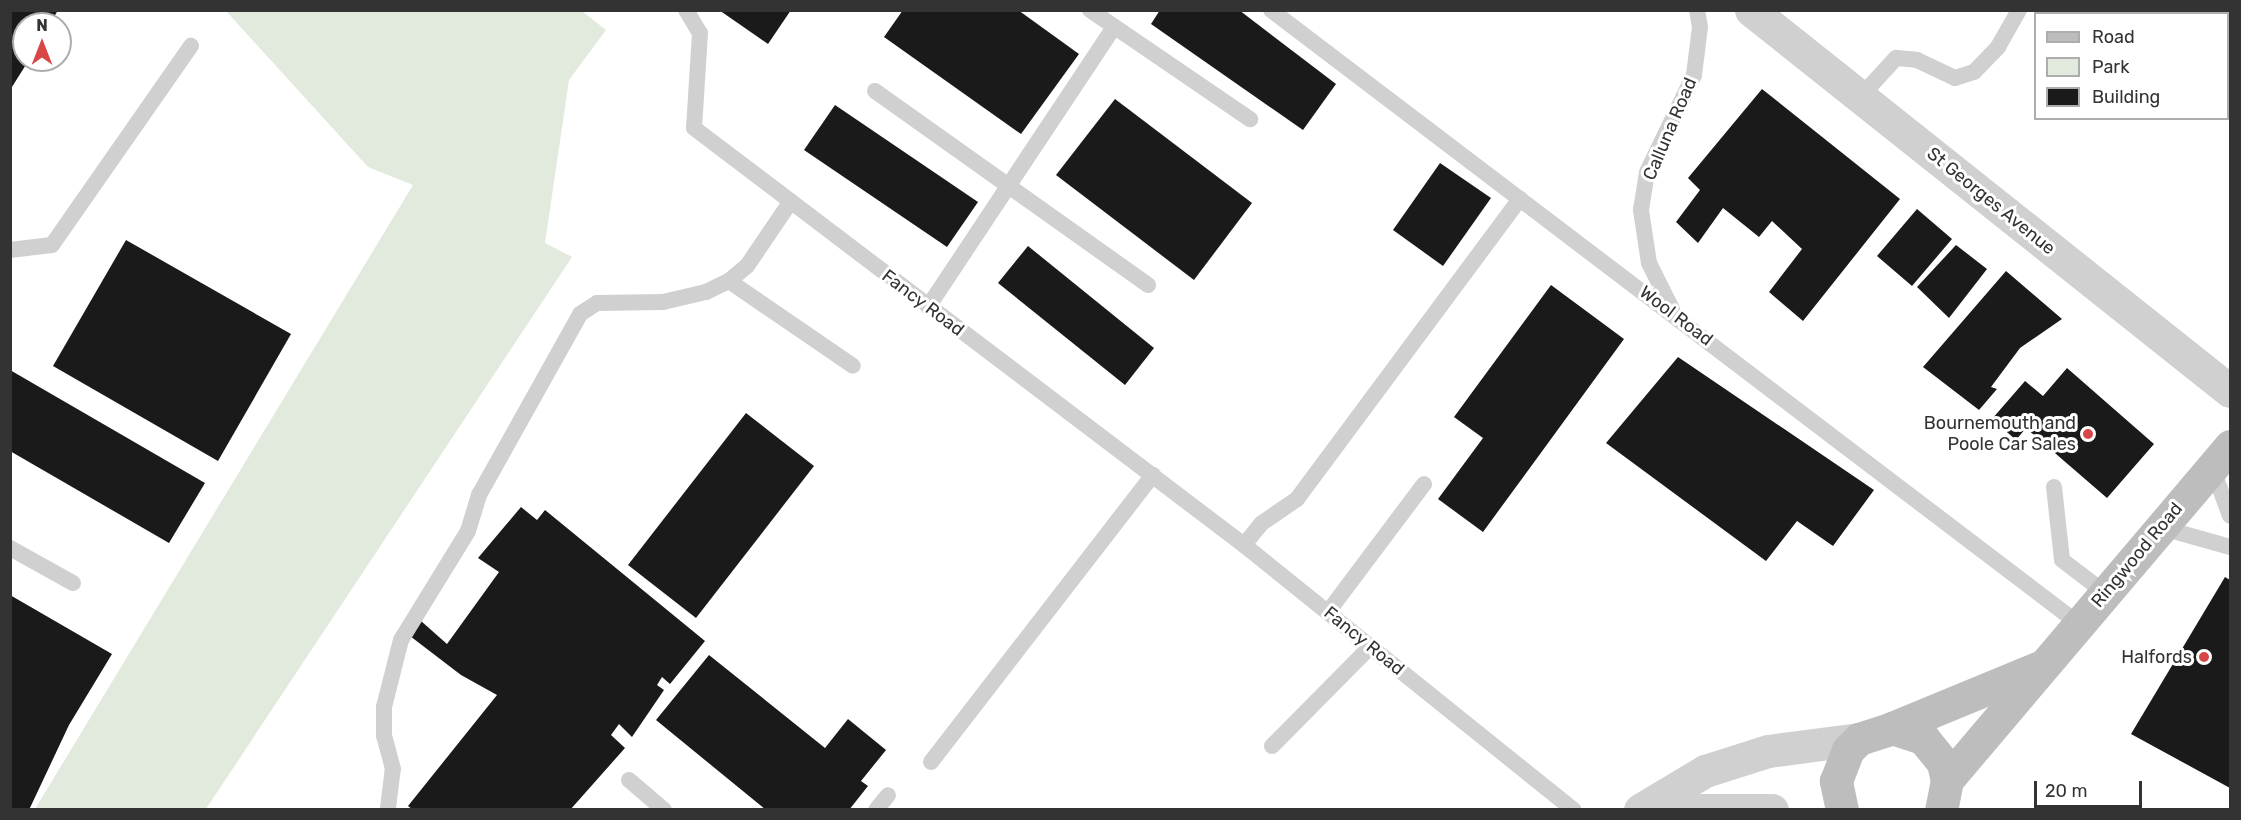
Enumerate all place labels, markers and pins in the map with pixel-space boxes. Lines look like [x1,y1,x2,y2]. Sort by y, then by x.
place label: Bournemouth and Poole Car Sales [1924,413,2076,456]
marker: Bournemouth and Poole Car Sales [2081,427,2095,441]
place label: Halfords [2121,646,2192,668]
marker: Halfords [2197,650,2211,664]

